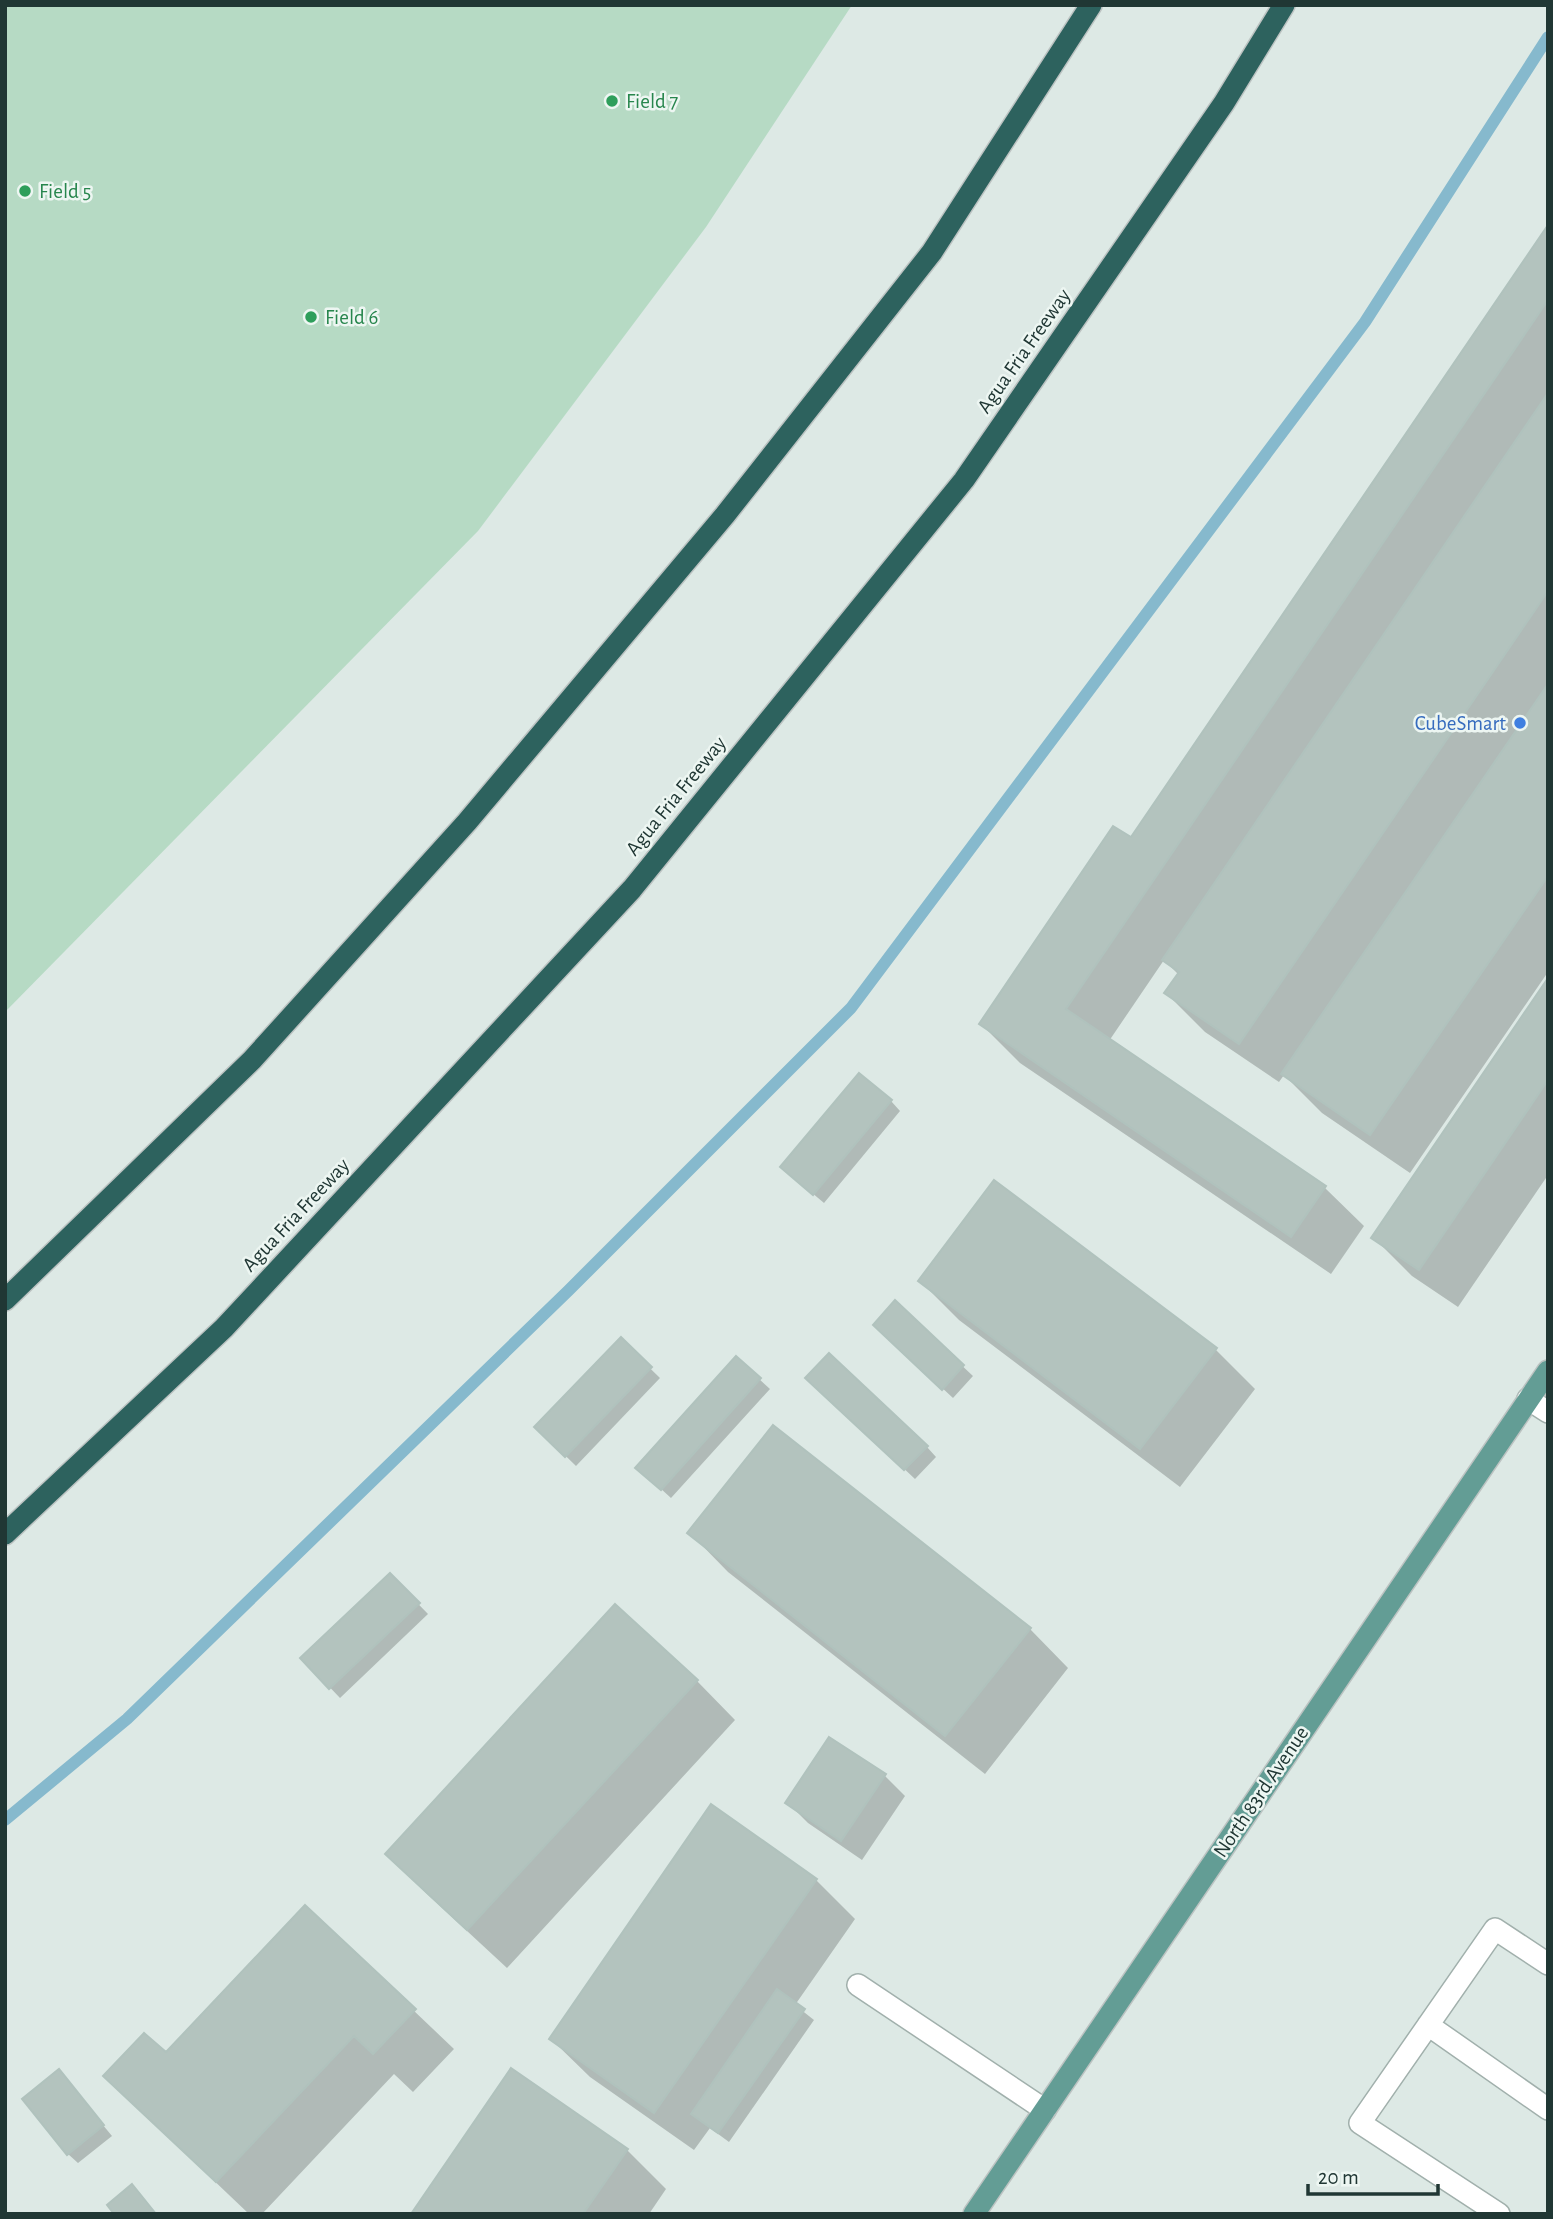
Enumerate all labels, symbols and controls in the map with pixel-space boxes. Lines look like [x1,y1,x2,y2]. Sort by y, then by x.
place label: Field 7 [626,91,678,112]
marker: Field 7 [604,93,620,109]
place label: Field 5 [39,181,91,202]
marker: Field 5 [17,183,33,199]
street label: Agua Fria Freeway [973,285,1075,417]
place label: Field 6 [325,307,378,328]
marker: Field 6 [303,309,319,325]
place label: CubeSmart [1415,713,1506,734]
marker: CubeSmart [1512,715,1528,731]
street label: Agua Fria Freeway [622,733,730,859]
street label: Agua Fria Freeway [238,1154,354,1276]
street label: North 83rd Avenue [1210,1723,1312,1861]
scale bar [1308,2152,1438,2196]
text: 20 m [1318,2167,1359,2188]

